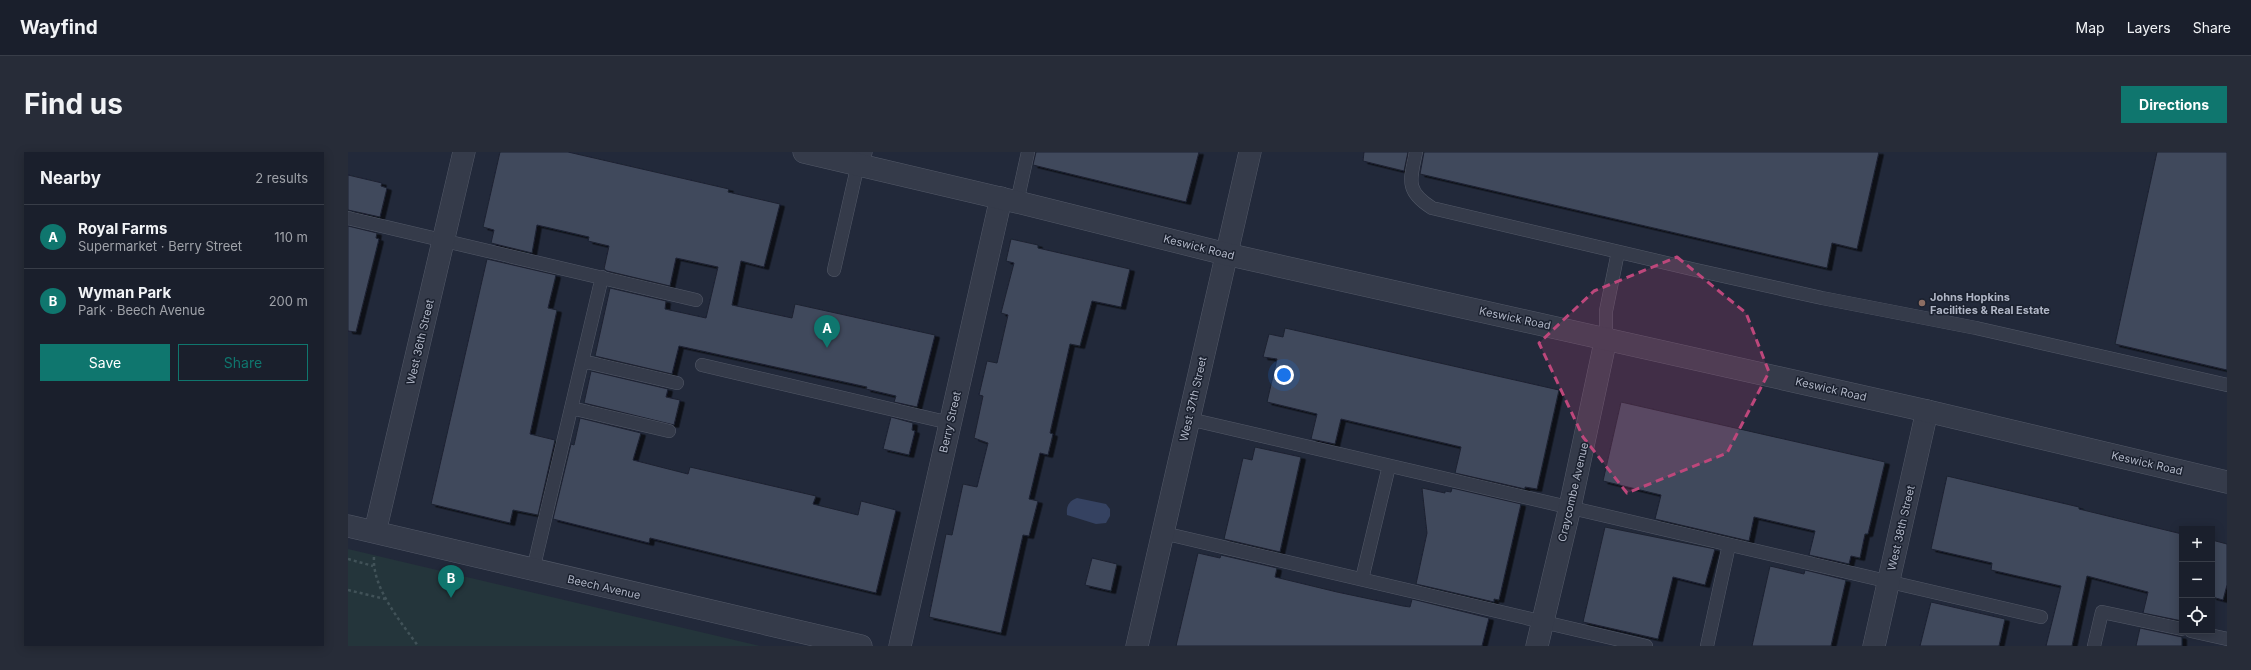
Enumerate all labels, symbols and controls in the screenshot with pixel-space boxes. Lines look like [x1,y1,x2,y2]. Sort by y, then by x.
text: Wayfind [20,16,98,39]
text: Map [2076,19,2105,36]
text: Layers [2127,19,2171,36]
text: Share [2193,19,2231,36]
button: Directions [2121,86,2227,123]
text: Find us [24,87,123,121]
text: Nearby [40,168,101,188]
text: 2 results [255,170,308,186]
text: Royal Farms [78,219,167,238]
text: A [48,229,58,245]
text: 110 m [274,229,308,245]
street label: Keswick Road [1162,231,1236,263]
text: Supermarket · Berry Street [78,238,242,254]
text: Wyman Park [78,283,171,302]
place label: Johns Hopkins Facilities & Real Estate [1930,290,2050,317]
text: B [49,293,57,309]
text: 200 m [269,293,308,309]
street label: West 36th Street [403,298,437,386]
marker: Johns Hopkins Facilities & Real Estate [1917,298,1927,308]
text: Park · Beech Avenue [78,302,205,318]
street label: Keswick Road [1478,304,1552,332]
pin: A [814,315,840,348]
button: Save [40,344,170,381]
button: Share [178,344,308,381]
street label: West 37th Street [1176,355,1210,443]
your location [1274,365,1294,385]
street label: Keswick Road [1794,374,1868,404]
street label: Berry Street [936,390,964,454]
street label: Craycombe Avenue [1555,441,1591,543]
street label: Keswick Road [2110,448,2184,478]
street label: West 38th Street [1884,484,1918,572]
map controls [2179,526,2215,634]
button: + [2179,526,2215,562]
button: − [2179,562,2215,598]
pin: B [438,565,464,598]
street label: Beech Avenue [566,572,642,602]
button: locate [2179,598,2215,634]

